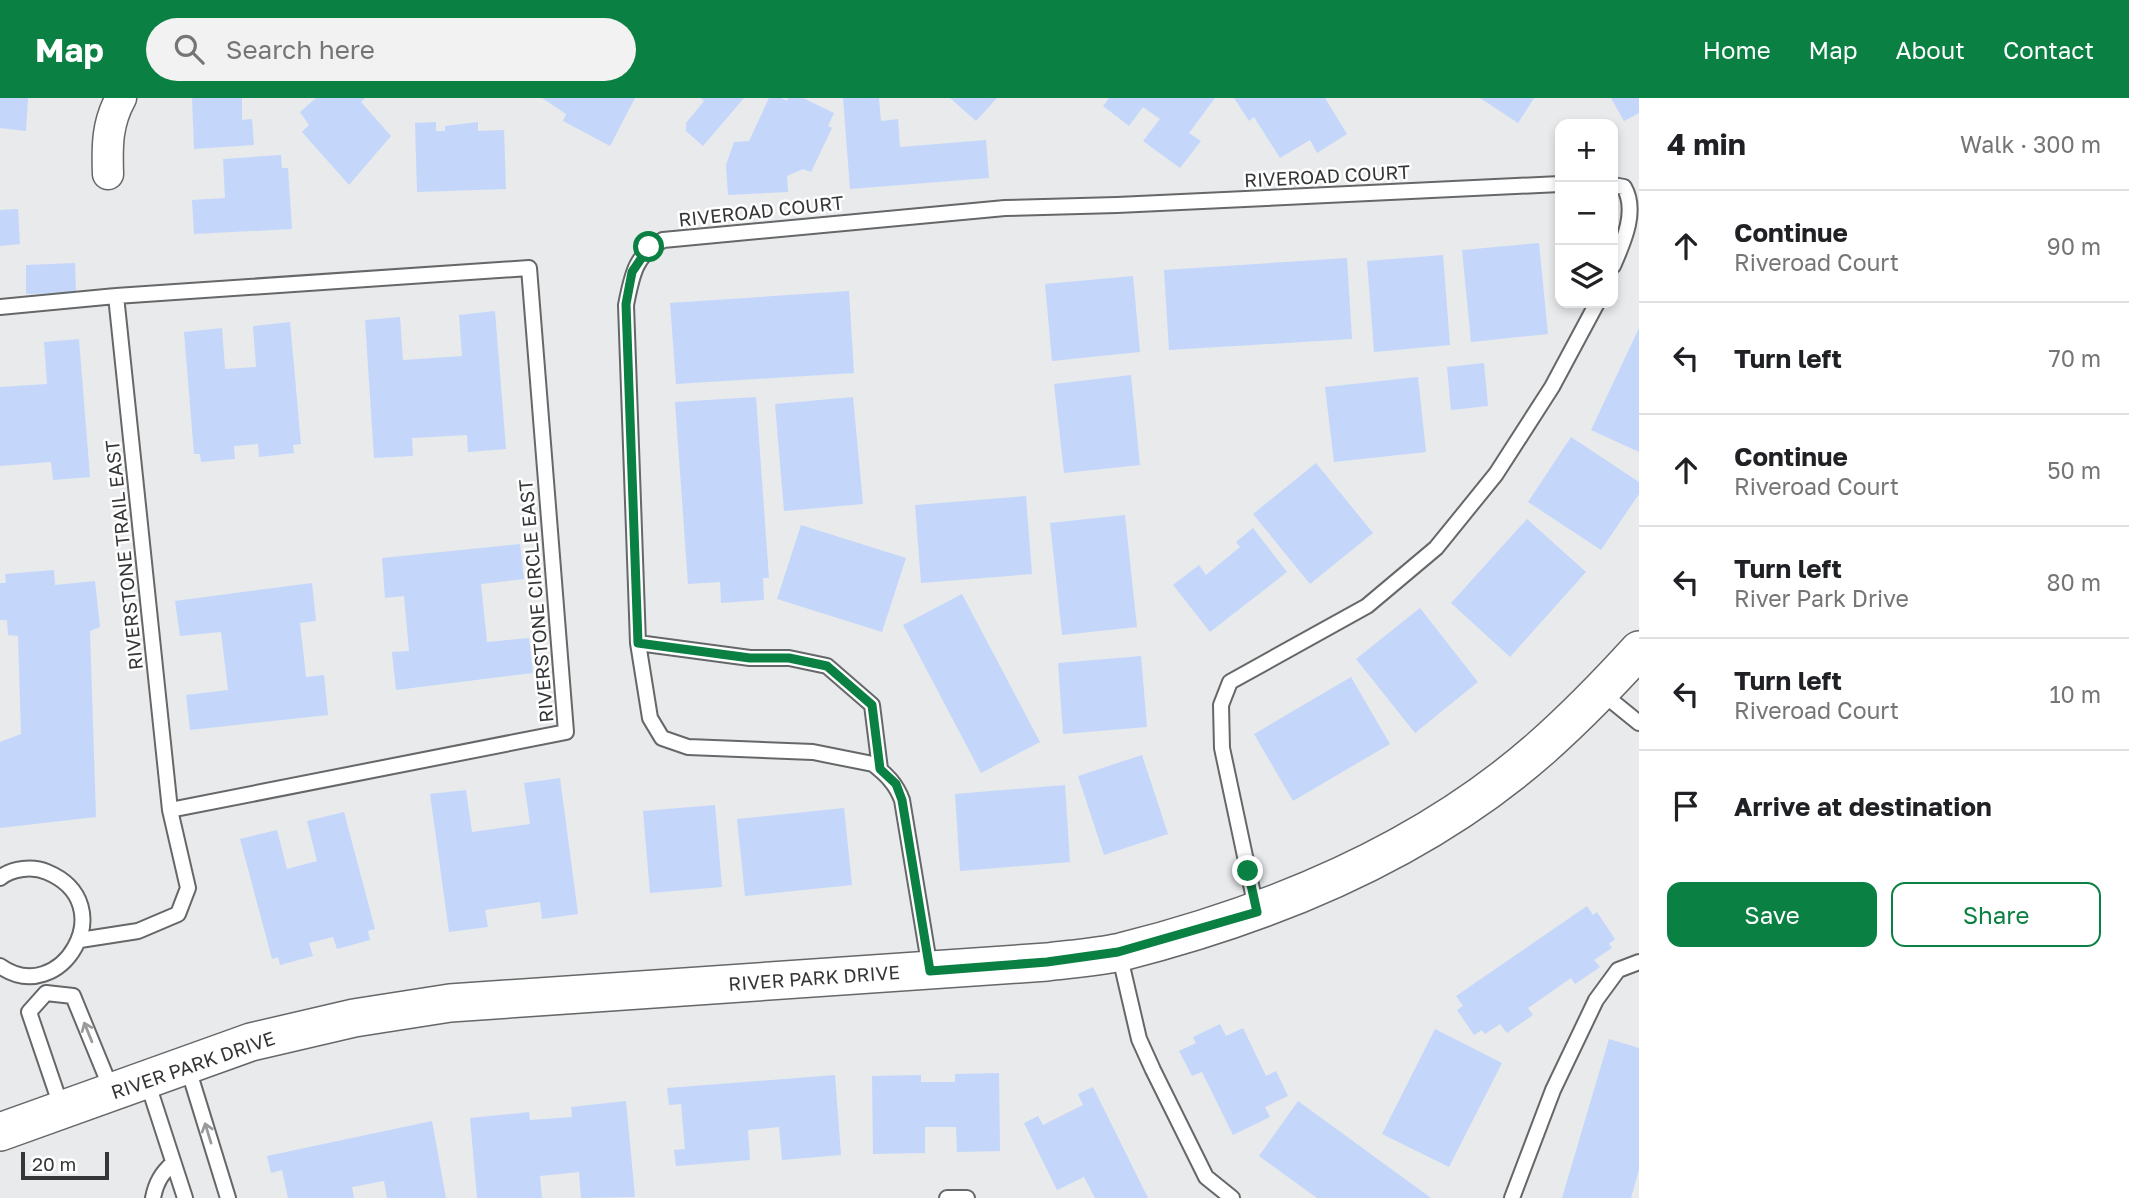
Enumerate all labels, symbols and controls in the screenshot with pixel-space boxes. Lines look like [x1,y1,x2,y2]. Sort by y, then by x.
search box [146,18,636,81]
text: Map [35,30,104,69]
icon: search [170,30,208,68]
text: Search here [226,34,375,65]
text: Home [1703,35,1771,64]
text: Map [1809,35,1858,64]
text: About [1896,35,1965,64]
text: Contact [2003,35,2094,64]
map controls [1555,119,1618,308]
button: + [1555,119,1618,182]
text: 4 min [1667,126,1746,162]
text: Walk · 300 m [1960,130,2101,158]
street label: RIVEROAD COURT [1244,160,1411,191]
button: − [1555,182,1618,245]
street label: RIVEROAD COURT [677,190,845,231]
text: Continue [1734,217,1848,248]
icon: ahead [1667,227,1705,265]
route start [633,231,664,262]
text: 90 m [2047,232,2101,260]
button: layers [1555,245,1618,308]
text: Riveroad Court [1734,248,1899,276]
icon: left [1667,339,1705,377]
text: Turn left [1734,343,1842,374]
text: 70 m [2048,344,2101,372]
street label: RIVERSTONE TRAIL EAST [100,439,147,671]
text: Continue [1734,441,1848,472]
icon: ahead [1667,451,1705,489]
text: 50 m [2047,456,2101,484]
text: Riveroad Court [1734,472,1899,500]
street label: RIVERSTONE CIRCLE EAST [513,478,558,724]
text: Turn left [1734,553,1842,584]
icon: left [1667,563,1705,601]
text: 80 m [2047,568,2101,596]
text: River Park Drive [1734,584,1909,612]
text: Turn left [1734,665,1842,696]
icon: left [1667,675,1705,713]
text: 10 m [2049,680,2101,708]
text: Riveroad Court [1734,696,1899,724]
icon: arrive [1667,787,1705,825]
text: Arrive at destination [1734,791,1992,822]
route end [1232,855,1263,886]
button: Save [1667,882,1877,947]
button: Share [1891,882,2101,947]
street label: RIVER PARK DRIVE [727,960,900,995]
one-way arrow [80,1022,93,1043]
street label: RIVER PARK DRIVE [108,1026,278,1103]
one-way arrow [200,1122,213,1144]
scale bar [21,1149,108,1181]
text: 20 m [32,1152,76,1175]

